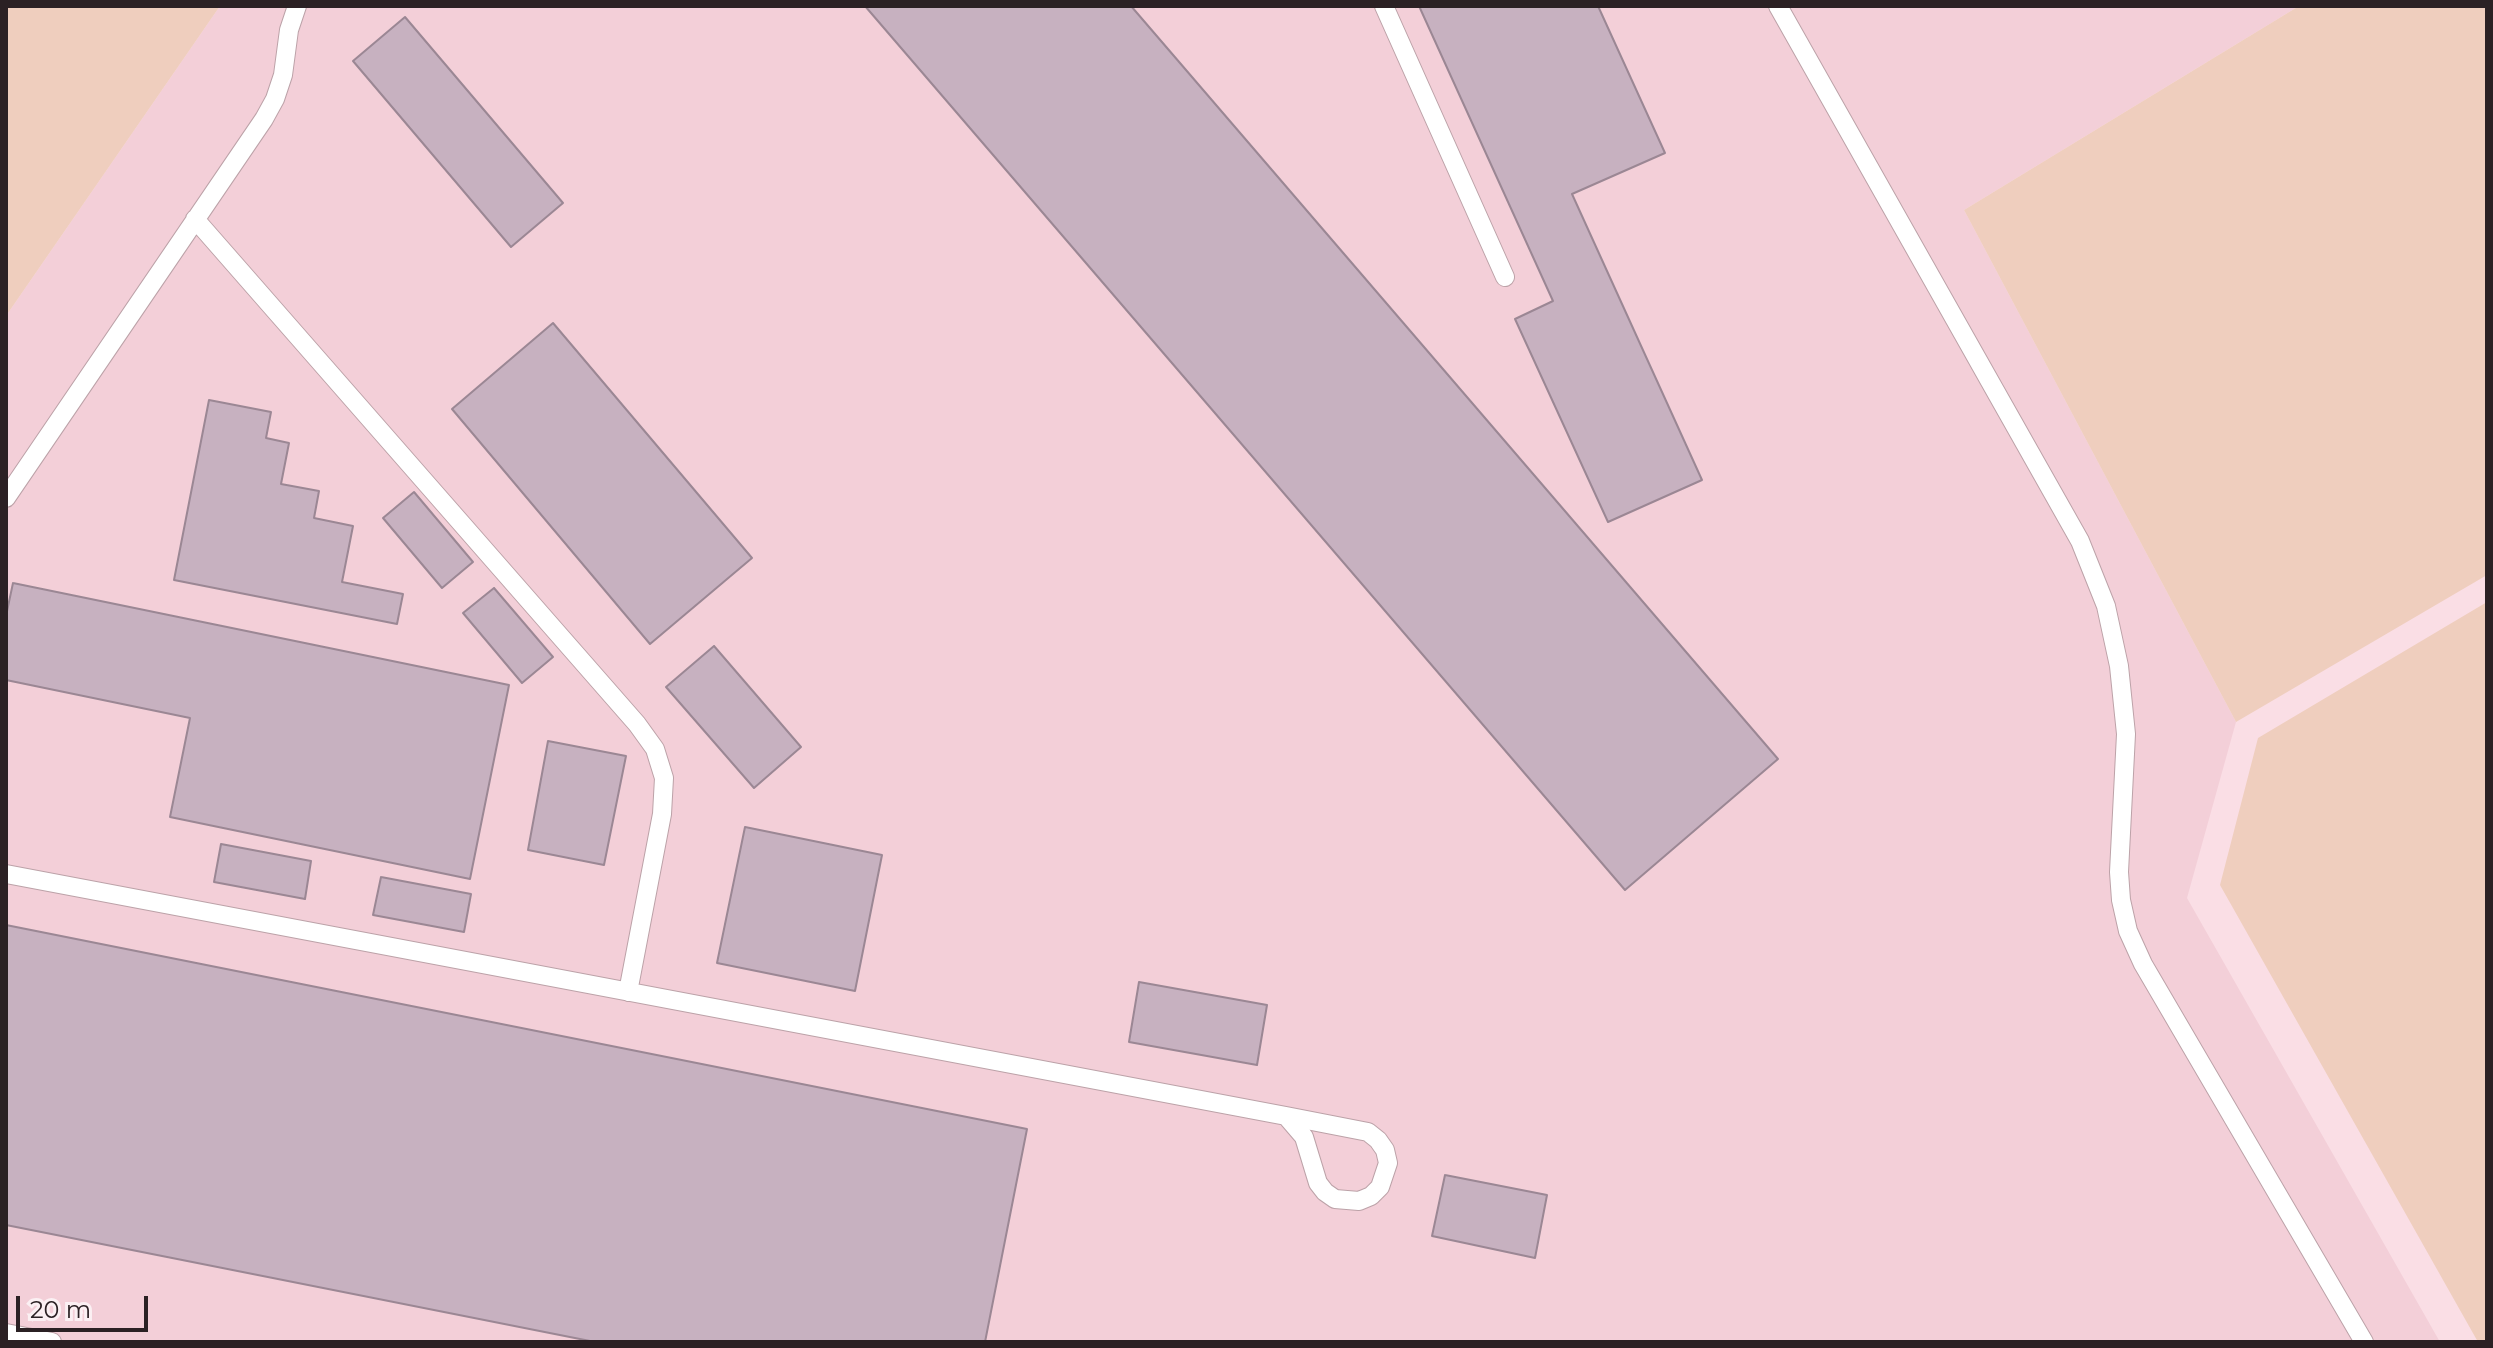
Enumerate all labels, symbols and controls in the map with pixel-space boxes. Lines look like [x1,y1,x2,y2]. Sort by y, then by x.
scale bar [20,1280,152,1330]
text: 20 m [30,1295,91,1324]

